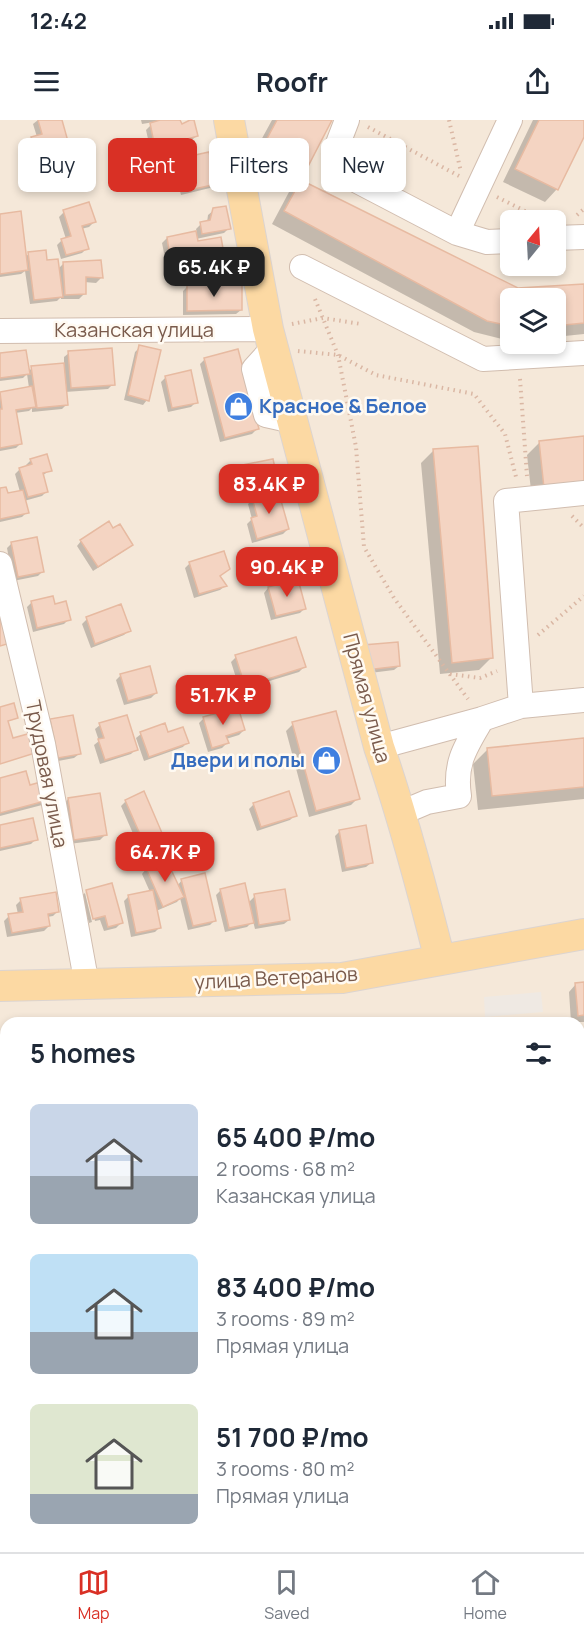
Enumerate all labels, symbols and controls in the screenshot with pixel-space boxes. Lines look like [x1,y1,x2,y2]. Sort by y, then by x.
text: 12:42 [30,6,87,36]
text: Roofr [256,63,328,100]
icon: menu [30,65,63,98]
icon: share [521,65,554,98]
chip: Buy [18,138,96,192]
chip: Rent [108,138,197,192]
chip: Filters [209,138,309,192]
chip: New [321,138,406,192]
north arrow [500,210,566,276]
map controls [500,210,566,354]
pin: 65.4K ₽ [159,247,269,298]
text: 65.4K ₽ [178,253,250,280]
button: layers [500,288,566,354]
street label: Казанская улица [54,316,214,343]
shop icon: Красное & Белое [222,390,254,422]
place label: Красное & Белое [259,392,427,419]
pin: 83.4K ₽ [214,464,324,515]
text: 83.4K ₽ [233,470,305,497]
pin: 90.4K ₽ [232,547,342,598]
text: 90.4K ₽ [250,553,324,580]
street label: Прямая улица [337,630,398,766]
pin: 51.7K ₽ [168,675,278,726]
text: 51.7K ₽ [190,681,256,708]
street label: Трудовая улица [20,698,75,850]
shop icon: Двери и полы [310,744,342,776]
place label: Двери и полы [171,746,305,773]
pin: 64.7K ₽ [110,832,220,883]
text: 64.7K ₽ [129,838,201,865]
street label: улица Ветеранов [194,960,359,995]
text: 5 homes [30,1035,136,1071]
icon: filters [522,1037,555,1070]
text: 65 400 ₽/mo [216,1119,375,1155]
icon: home [78,1128,150,1200]
text: 2 rooms · 68 m² [216,1155,355,1182]
text: Казанская улица [216,1182,376,1209]
text: 83 400 ₽/mo [216,1269,375,1305]
icon: home [78,1278,150,1350]
text: 3 rooms · 89 m² [216,1305,355,1332]
text: Прямая улица [216,1332,349,1359]
text: 51 700 ₽/mo [216,1419,369,1455]
icon: home [78,1428,150,1500]
text: 3 rooms · 80 m² [216,1455,355,1482]
text: Прямая улица [216,1482,349,1509]
tab: Map [77,1566,110,1624]
tab: Saved [264,1566,309,1624]
tab: Home [464,1566,507,1624]

